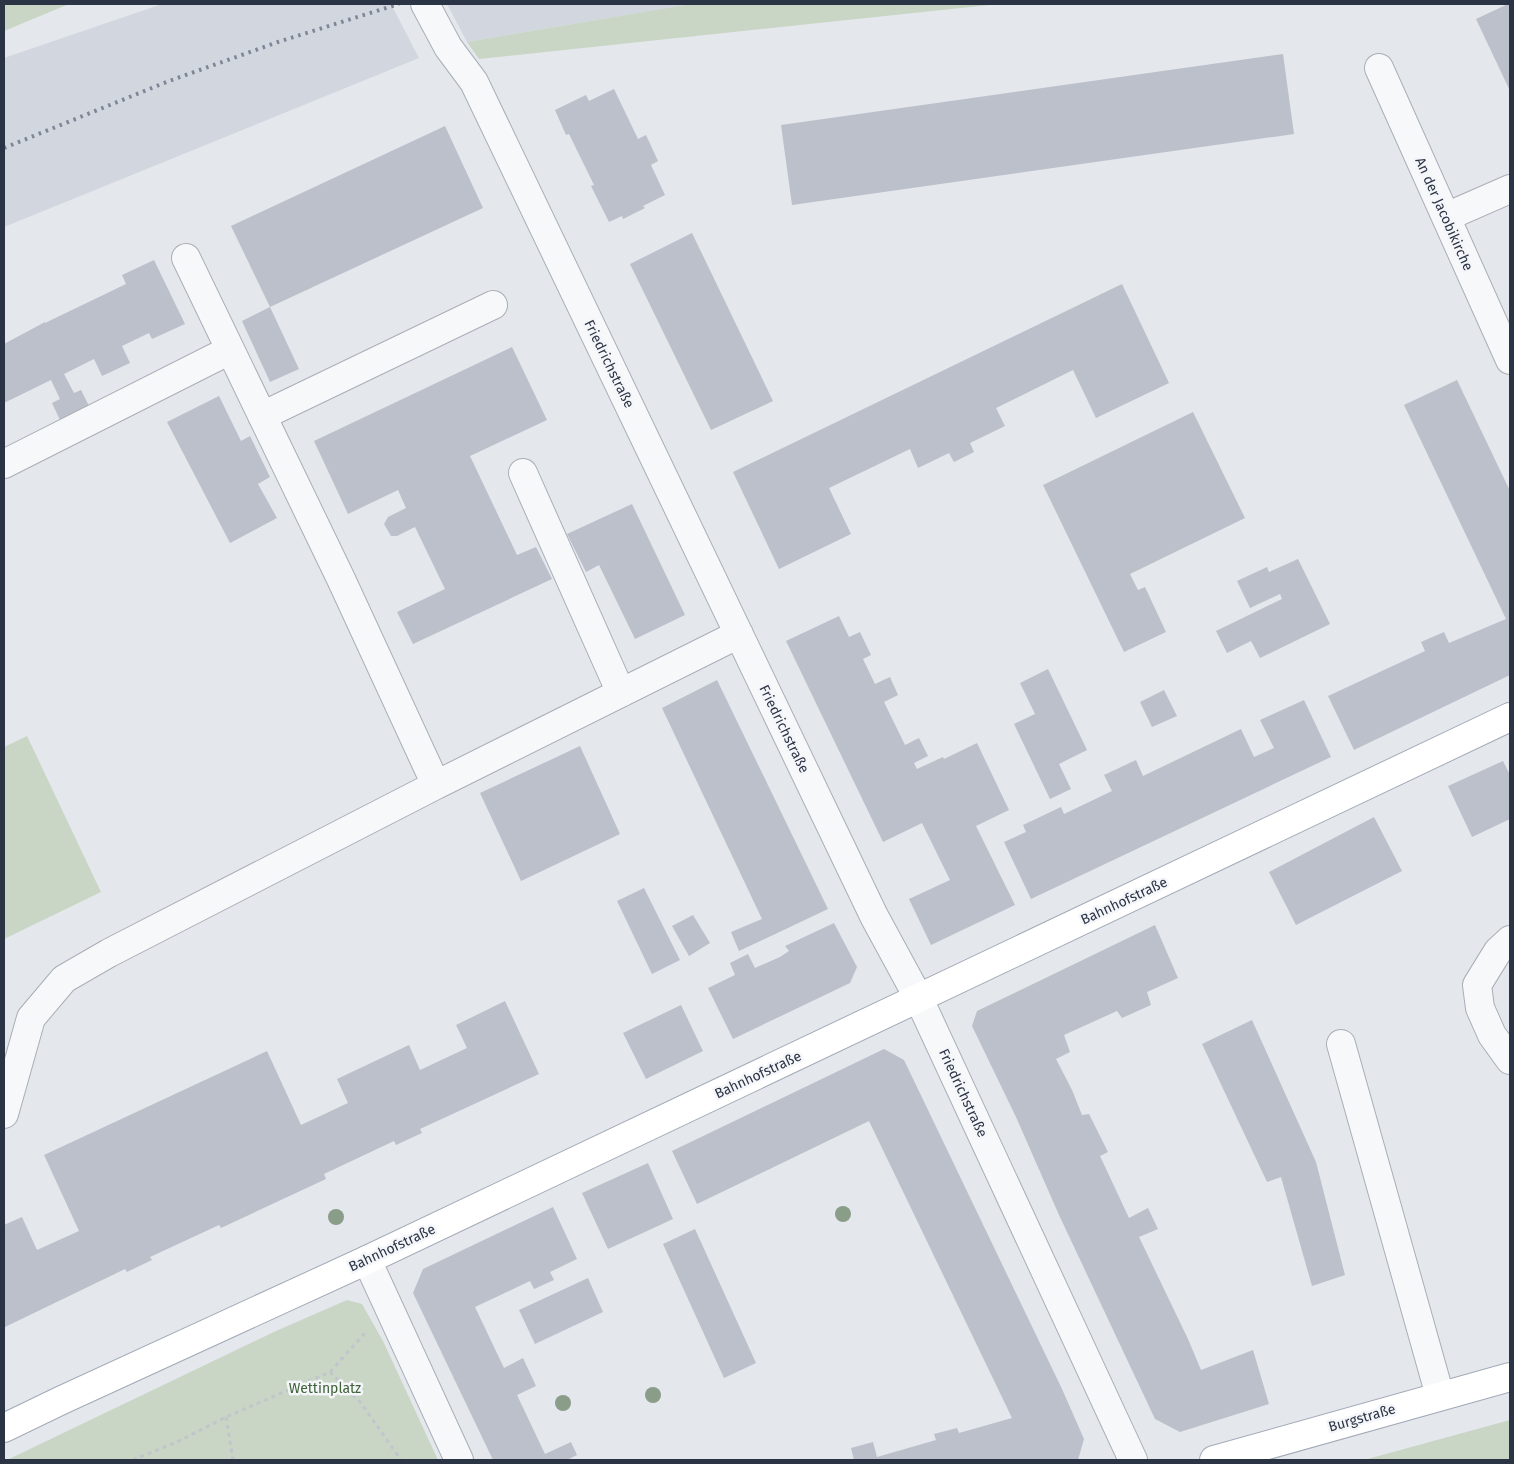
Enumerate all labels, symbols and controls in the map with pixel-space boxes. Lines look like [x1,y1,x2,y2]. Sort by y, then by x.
street label: An der Jacobikirche [1411,155,1477,273]
street label: Friedrichstraße [580,317,638,411]
street label: Friedrichstraße [755,682,813,776]
street label: Bahnhofstraße [1078,874,1170,928]
street label: Friedrichstraße [935,1046,991,1140]
street label: Bahnhofstraße [712,1048,804,1102]
street label: Bahnhofstraße [346,1221,438,1275]
park label: Wettinplatz [289,1380,361,1397]
street label: Burgstraße [1326,1400,1398,1436]

